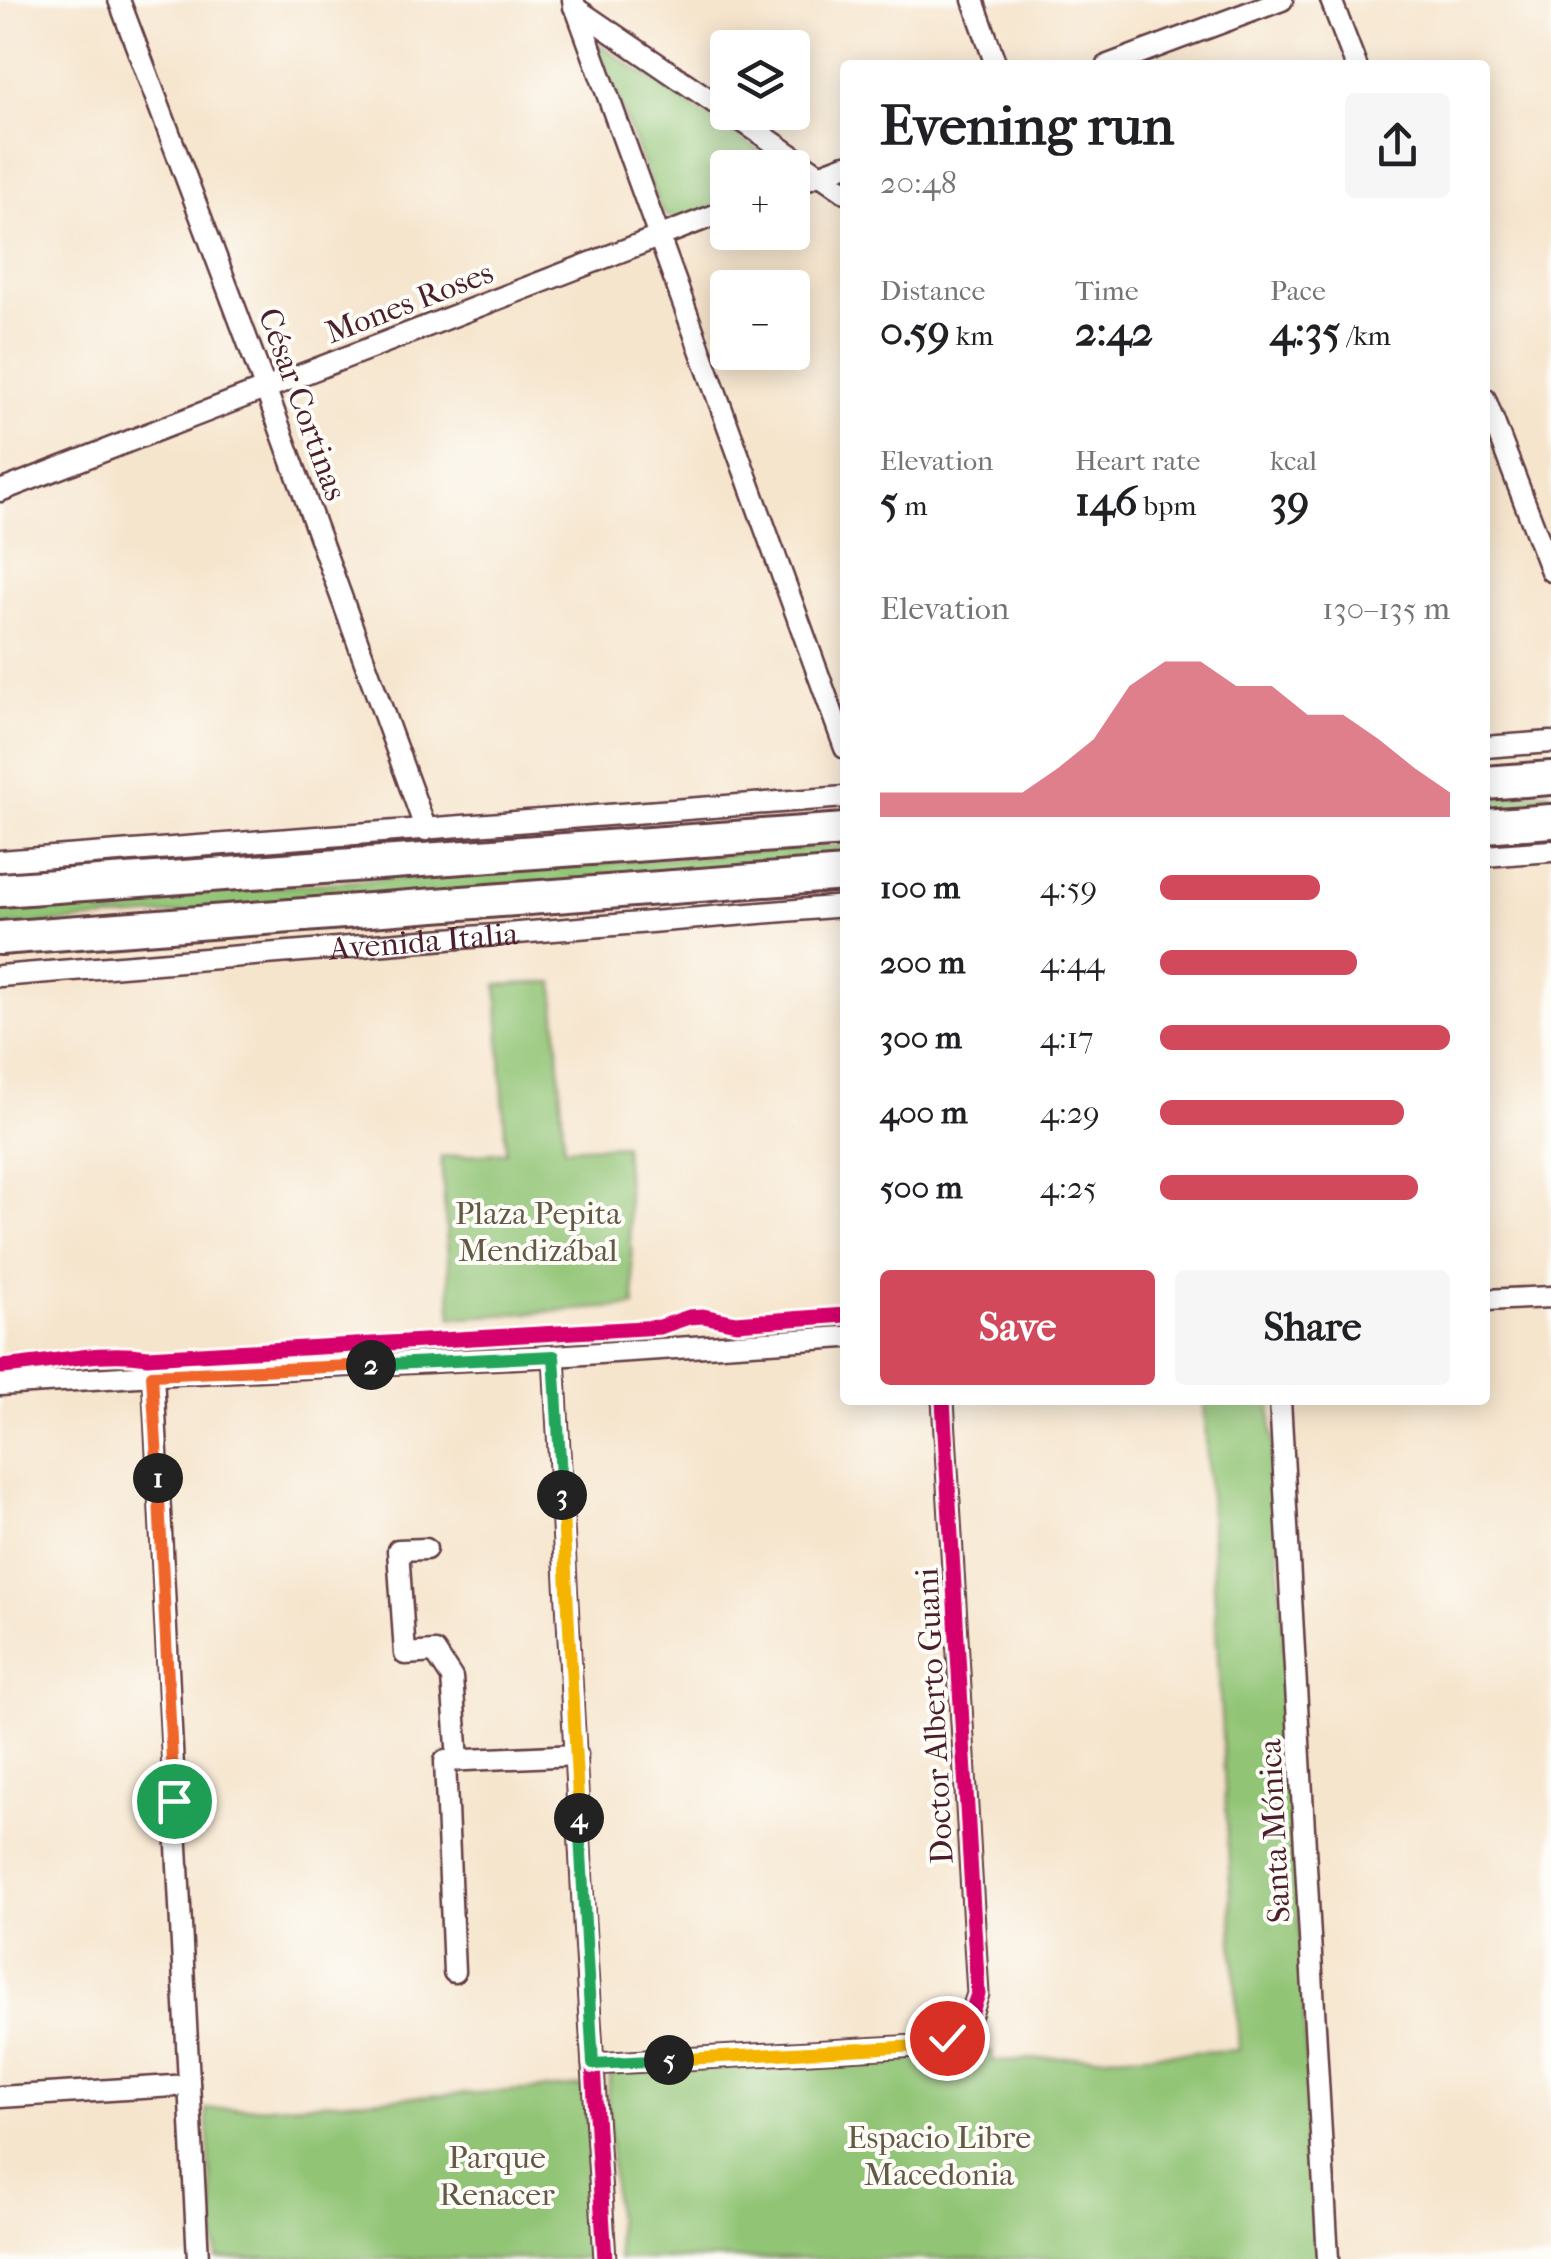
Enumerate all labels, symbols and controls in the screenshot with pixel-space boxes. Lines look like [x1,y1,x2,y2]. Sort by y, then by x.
map controls [710,30,810,370]
button: layers [710,30,810,130]
button: share [1345,93,1450,198]
text: Evening run [880,94,1174,158]
button: + [710,150,810,250]
text: 20:48 [880,164,957,201]
street label: Mones Roses [320,254,498,351]
button: − [710,270,810,370]
text: Distance [880,274,985,307]
text: Time [1075,274,1139,307]
text: Pace [1270,274,1326,307]
street label: César Cortinas [251,303,354,505]
text: 0.59 [880,307,950,356]
text: 2:42 [1075,307,1153,356]
text: 4:35 [1270,307,1340,356]
text: km [950,319,993,352]
text: /km [1340,319,1391,352]
text: Elevation [880,444,993,477]
text: Heart rate [1075,444,1200,477]
text: kcal [1270,444,1317,477]
text: 5 [880,477,898,526]
text: 146 [1075,477,1138,526]
text: 39 [1270,477,1309,526]
text: m [898,489,927,522]
text: bpm [1138,489,1197,522]
text: Elevation [880,590,1009,627]
text: 130–135 m [1322,590,1450,627]
text: 100 m [880,869,960,906]
text: 4:59 [1040,869,1097,906]
street label: Avenida Italia [326,915,521,968]
text: 200 m [880,944,965,981]
text: 4:44 [1040,944,1105,981]
text: 300 m [880,1019,962,1056]
text: 4:17 [1040,1019,1094,1056]
text: 400 m [880,1094,968,1131]
text: 4:29 [1040,1094,1100,1131]
text: 500 m [880,1169,963,1206]
text: 4:25 [1040,1169,1097,1206]
park label: Plaza Pepita Mendizábal [455,1195,622,1269]
button: Save [880,1270,1155,1385]
button: Share [1175,1270,1450,1385]
pin: 2 [346,1340,396,1390]
text: 2 [364,1348,378,1381]
pin: 1 [133,1453,183,1503]
text: 1 [153,1461,163,1494]
pin: 3 [537,1470,587,1520]
text: 3 [556,1478,568,1511]
street label: Doctor Alberto Guani [908,1566,961,1865]
street label: Santa Mónica [1251,1737,1298,1924]
pin [132,1759,217,1844]
icon: arrive [147,1774,202,1829]
pin: 4 [554,1793,604,1843]
text: 4 [571,1801,587,1834]
pin [905,1996,990,2081]
icon: check [920,2011,975,2066]
pin: 5 [644,2035,694,2085]
text: 5 [663,2043,675,2076]
park label: Espacio Libre Macedonia [847,2119,1031,2193]
park label: Parque Renacer [439,2139,555,2213]

